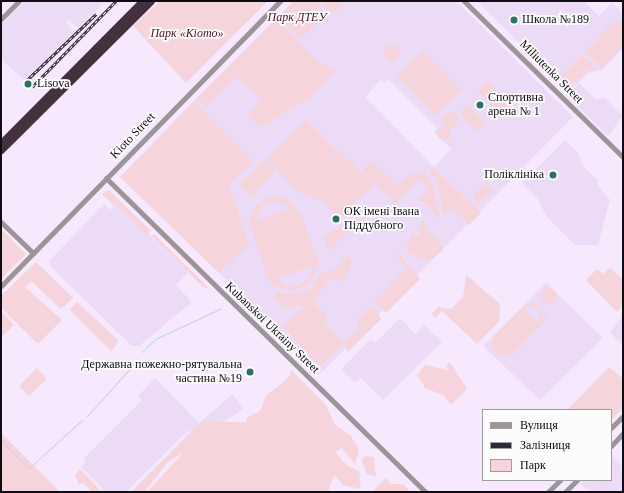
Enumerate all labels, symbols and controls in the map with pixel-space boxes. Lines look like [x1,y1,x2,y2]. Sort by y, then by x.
park label: Парк ДТЕУ [268,11,326,25]
place label: Школа №189 [522,13,589,27]
marker: Школа №189 [509,15,519,25]
park label: Парк «Кіото» [150,27,224,41]
street label: Miliutenka Street [516,37,586,107]
place label: Lisova [37,77,70,91]
marker: Lisova [22,78,34,90]
place label: Спортивна арена № 1 [488,91,543,119]
marker: Спортивна арена № 1 [475,100,485,110]
street label: Kioto Street [108,110,158,162]
place label: Поліклініка [484,168,544,182]
marker: Поліклініка [547,169,559,181]
place label: ОК імені Івана Піддубного [344,205,419,233]
marker: ОК імені Івана Піддубного [331,214,341,224]
street label: Kubanskoi Ukrainy Street [222,279,322,377]
place label: Державна пожежно-рятувальна частина №19 [81,358,242,386]
marker: Державна пожежно-рятувальна частина №19 [245,367,255,377]
legend [482,409,612,481]
text: Вулиця [520,418,558,432]
text: Залізниця [520,438,570,452]
text: Парк [520,458,546,472]

